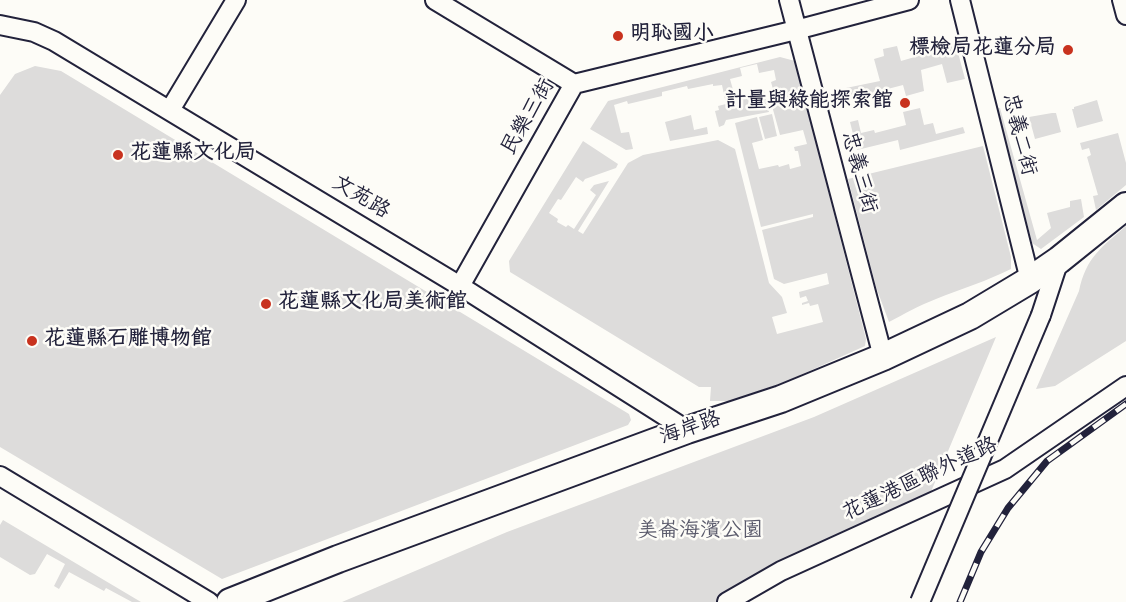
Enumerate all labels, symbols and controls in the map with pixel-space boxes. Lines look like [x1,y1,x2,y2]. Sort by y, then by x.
place label: 明恥國小 [630,23,714,49]
marker: 明恥國小 [611,29,625,43]
place label: 標檢局花蓮分局 [909,37,1056,63]
marker: 標檢局花蓮分局 [1061,43,1075,57]
street label: 民樂三街 [498,75,562,161]
place label: 計量與綠能探索館 [725,90,893,116]
street label: 忠義二街 [995,91,1039,179]
marker: 計量與綠能探索館 [898,96,912,110]
street label: 忠義三街 [834,129,880,217]
place label: 花蓮縣文化局 [130,142,256,168]
marker: 花蓮縣文化局 [111,148,125,162]
street label: 文苑路 [327,172,393,226]
place label: 花蓮縣文化局美術館 [278,291,467,317]
marker: 花蓮縣文化局美術館 [259,297,273,311]
place label: 花蓮縣石雕博物館 [44,328,212,354]
marker: 花蓮縣石雕博物館 [25,334,39,348]
street label: 海岸路 [657,408,725,452]
street label: 花蓮港區聯外道路 [840,434,1002,528]
park label: 美崙海濱公園 [637,520,763,546]

